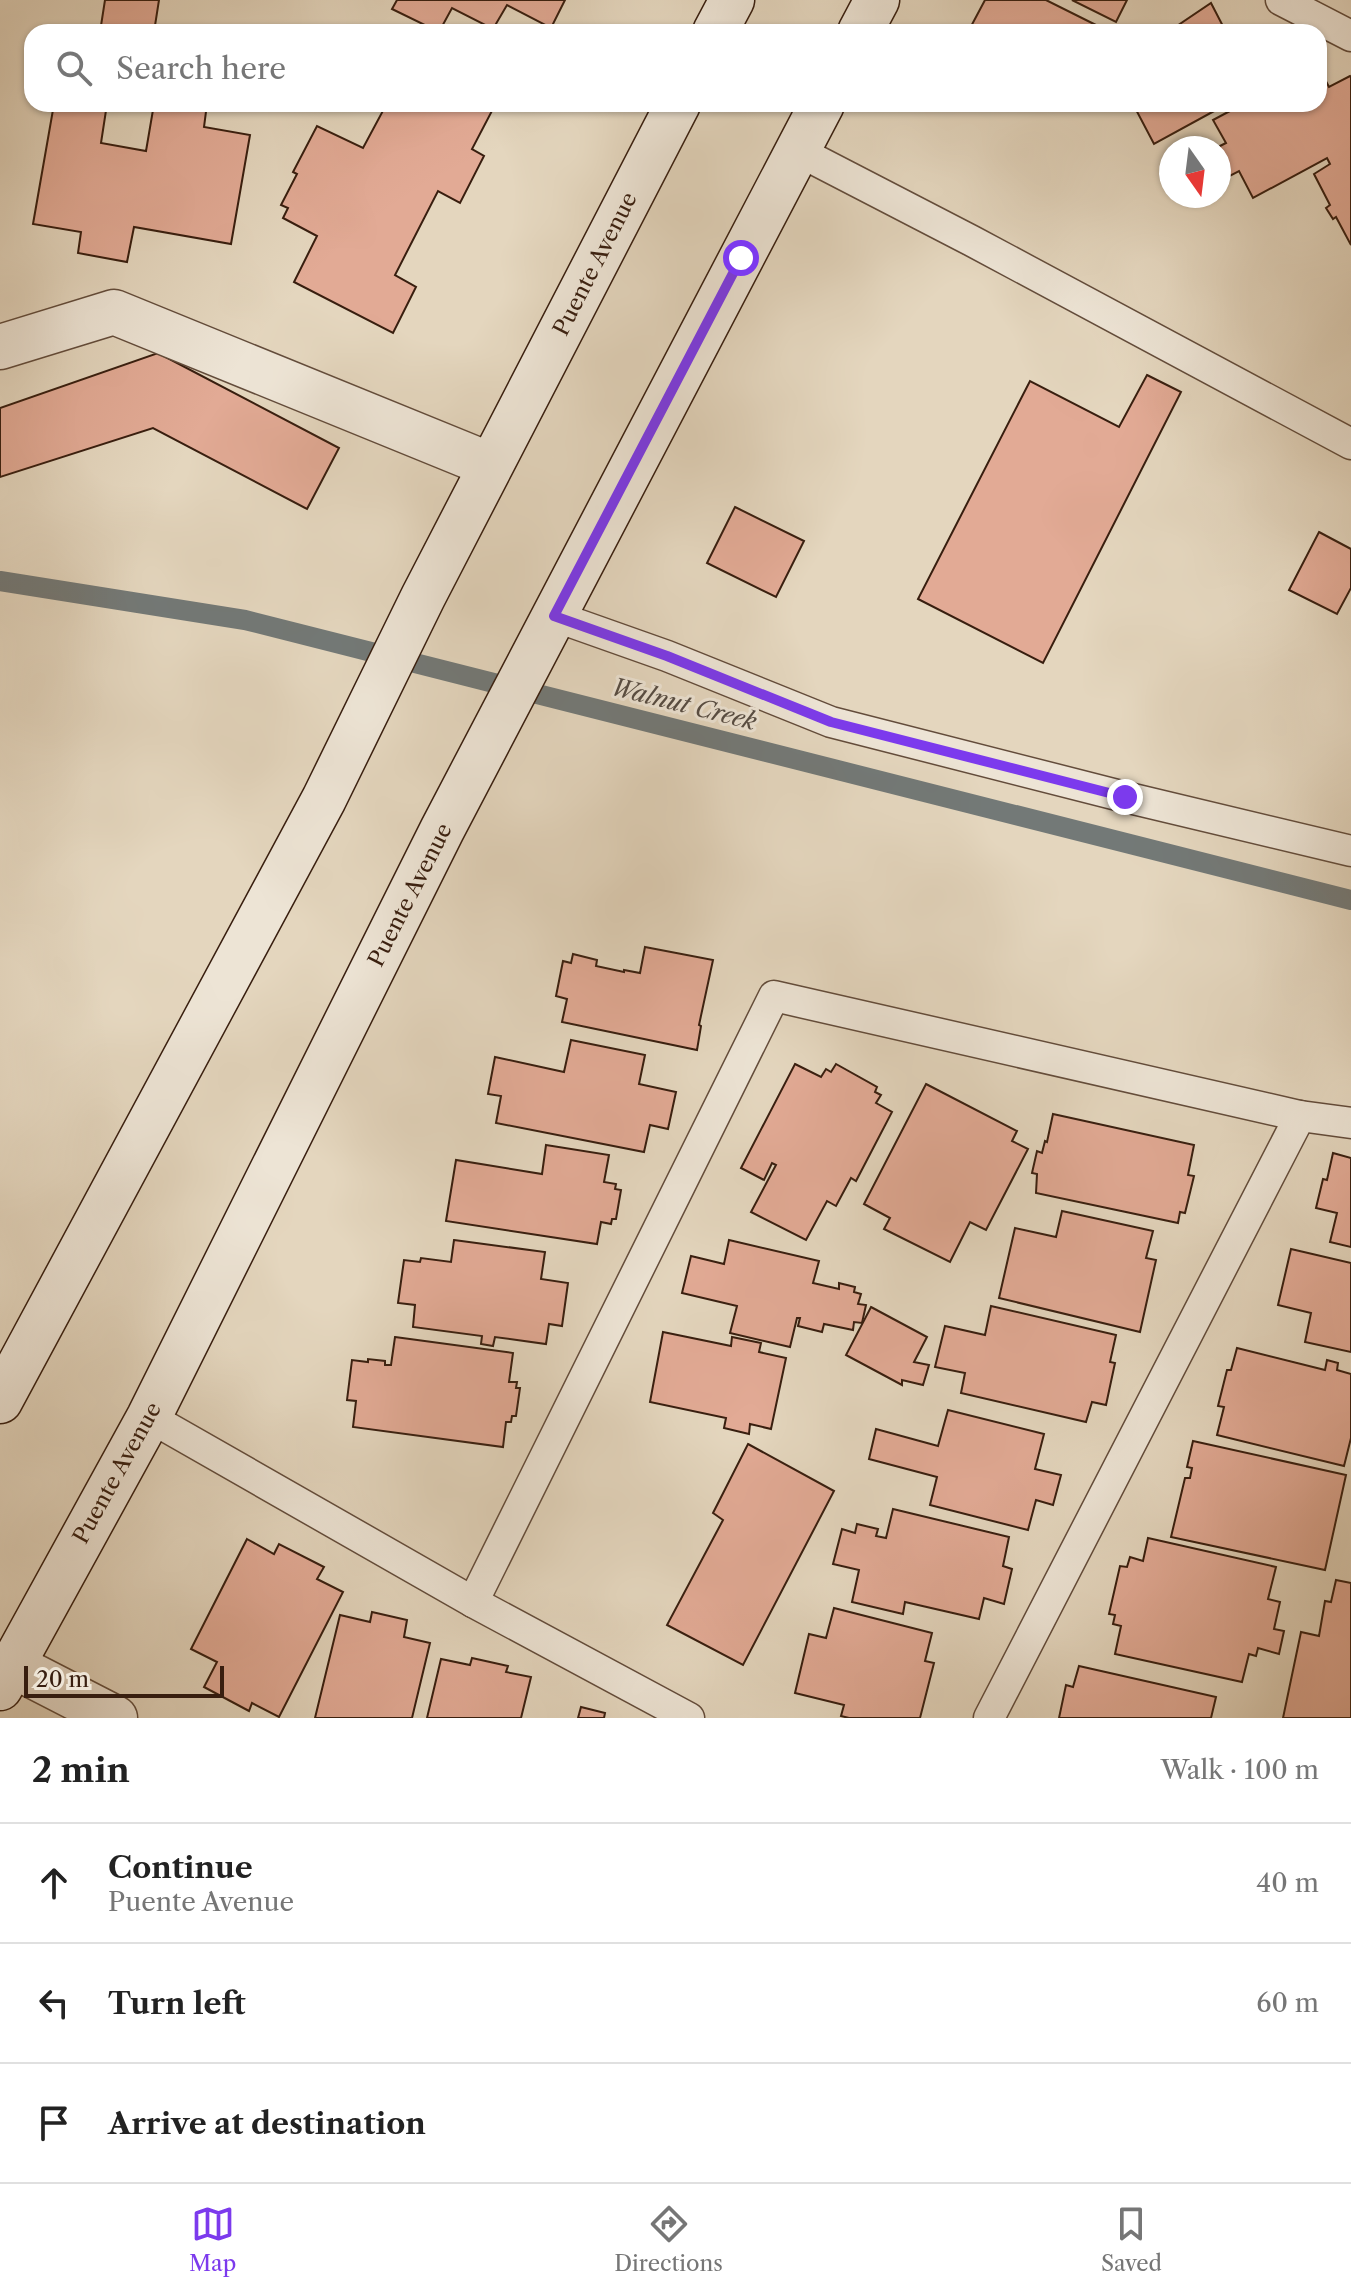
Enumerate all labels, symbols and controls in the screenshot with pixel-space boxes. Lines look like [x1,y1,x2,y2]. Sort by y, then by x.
search box [24,24,1327,112]
icon: search [52,46,96,90]
text: Search here [116,50,286,87]
north arrow [1159,136,1231,208]
street label: Puente Avenue [547,188,643,340]
route start [723,240,759,276]
water label: Walnut Creek [608,672,760,736]
route end [1107,779,1143,815]
street label: Puente Avenue [362,819,458,971]
street label: Puente Avenue [67,1398,167,1548]
scale bar [24,1662,224,1698]
text: 20 m [36,1666,89,1693]
text: 2 min [32,1749,130,1791]
text: Walk · 100 m [1161,1754,1319,1786]
text: Continue [108,1849,253,1886]
icon: ahead [32,1861,76,1905]
text: 40 m [1256,1867,1319,1899]
text: Puente Avenue [108,1886,294,1918]
icon: left [32,1981,76,2025]
text: Turn left [108,1985,245,2022]
text: 60 m [1256,1987,1319,2019]
icon: arrive [32,2101,76,2145]
text: Arrive at destination [108,2105,426,2142]
tab: Map [189,2202,236,2277]
tab: Directions [614,2202,723,2277]
tab: Saved [1101,2202,1162,2277]

